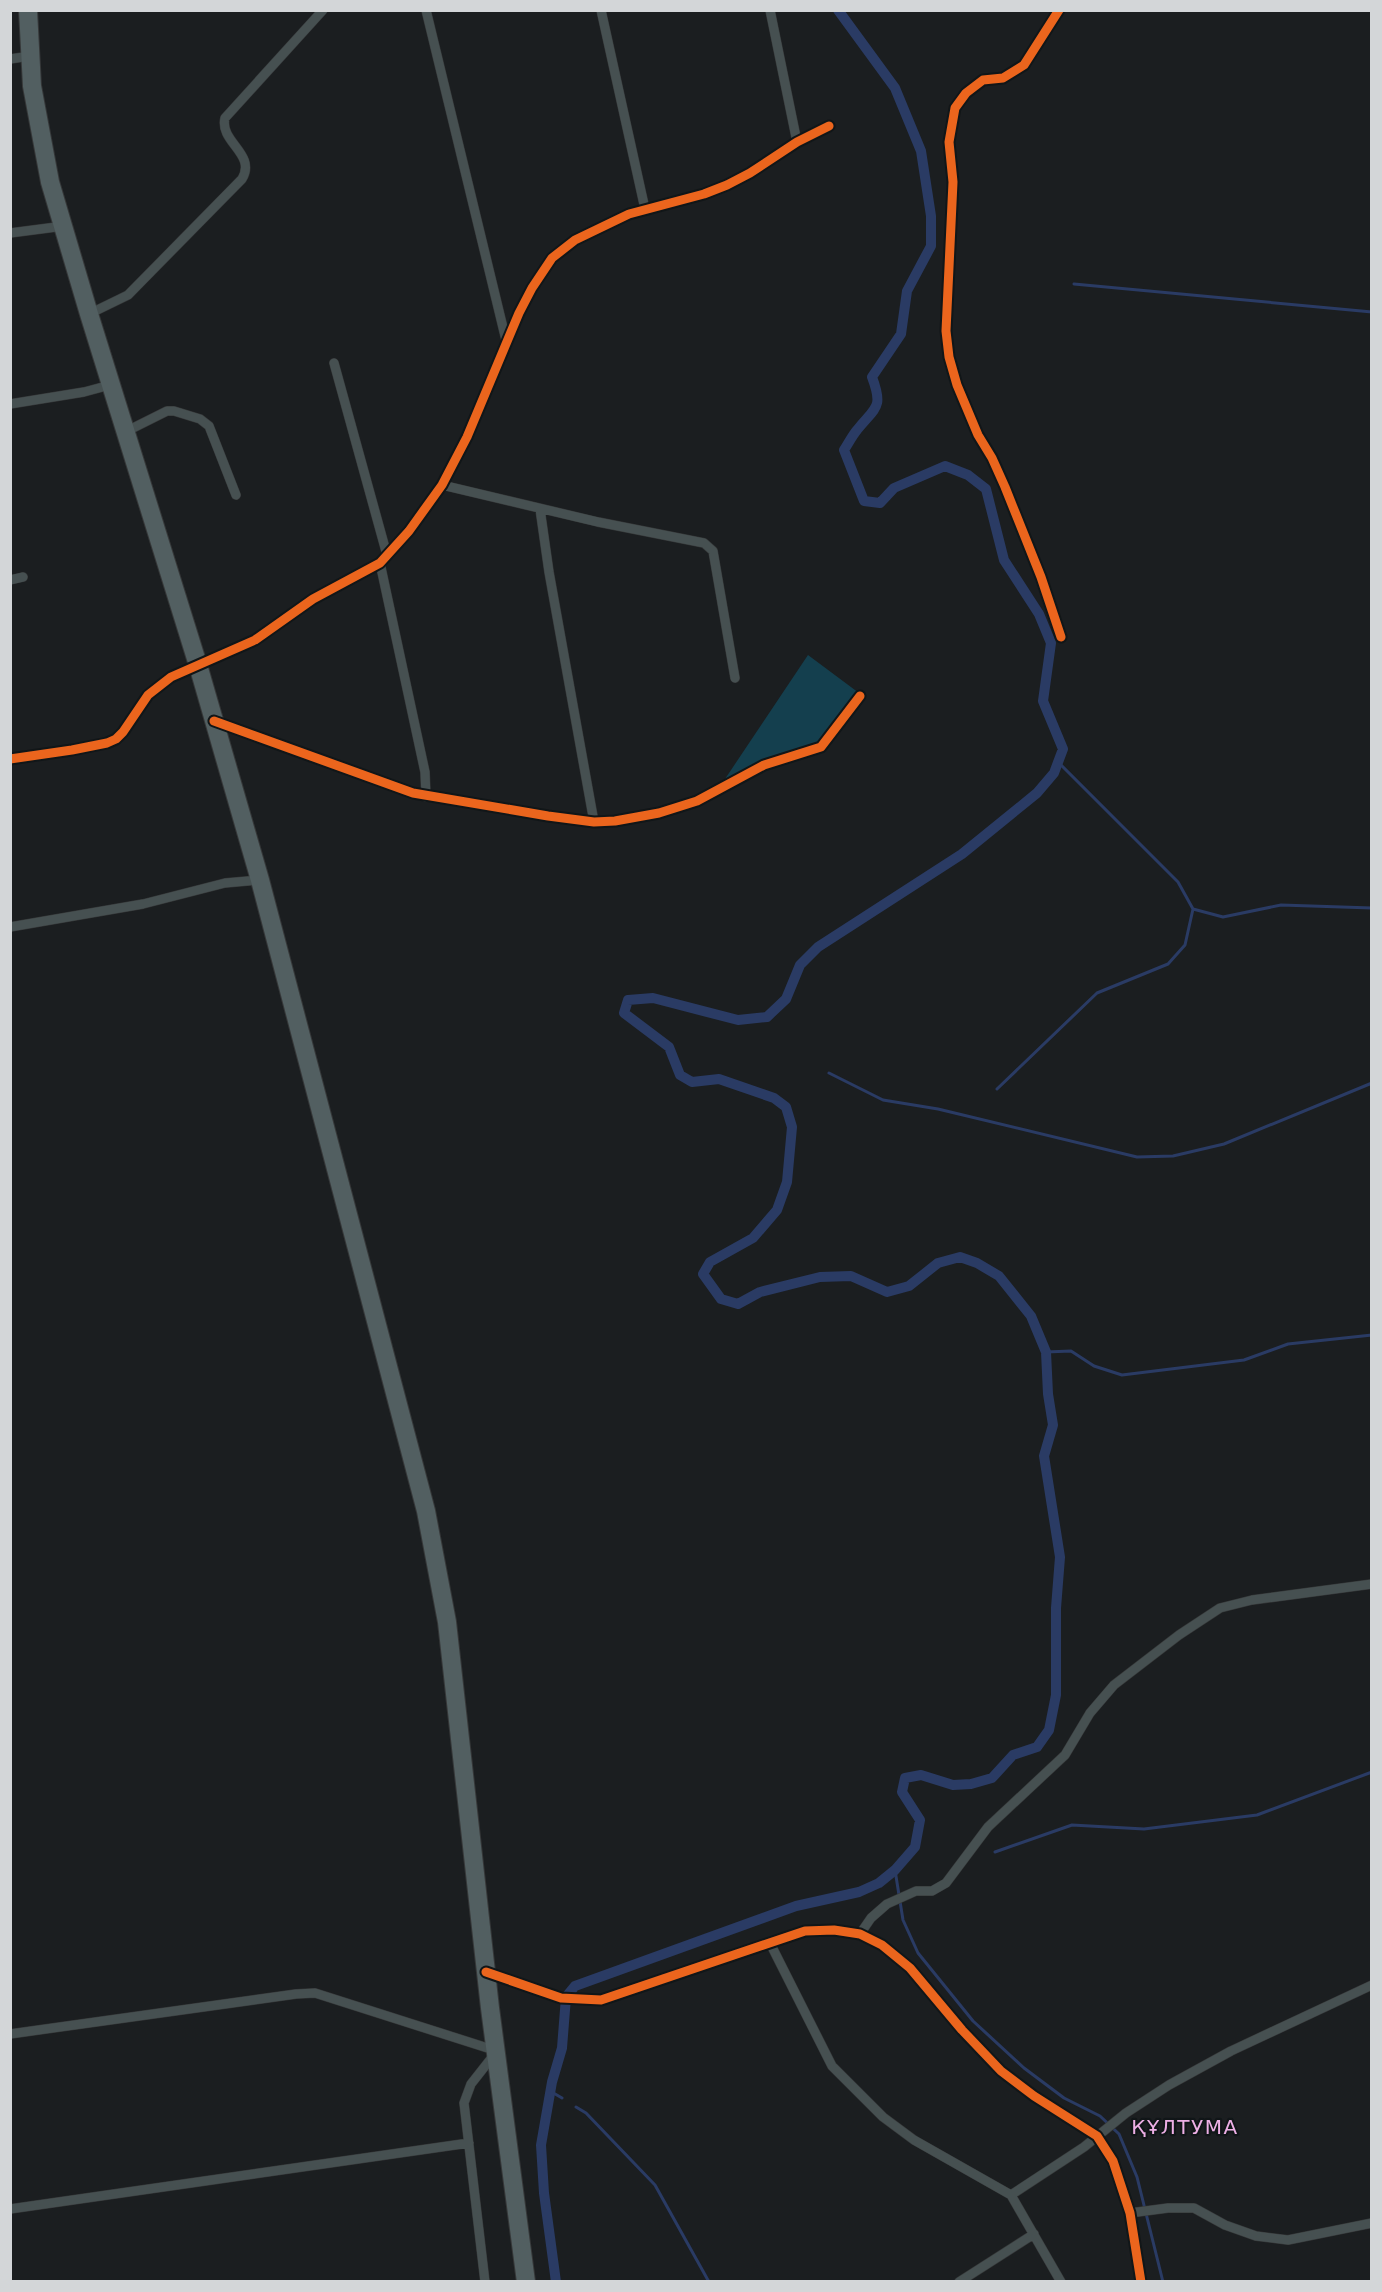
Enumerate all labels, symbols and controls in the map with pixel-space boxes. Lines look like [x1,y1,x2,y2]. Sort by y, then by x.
district label: ҚҰЛТУМА [1131,2115,1239,2139]

